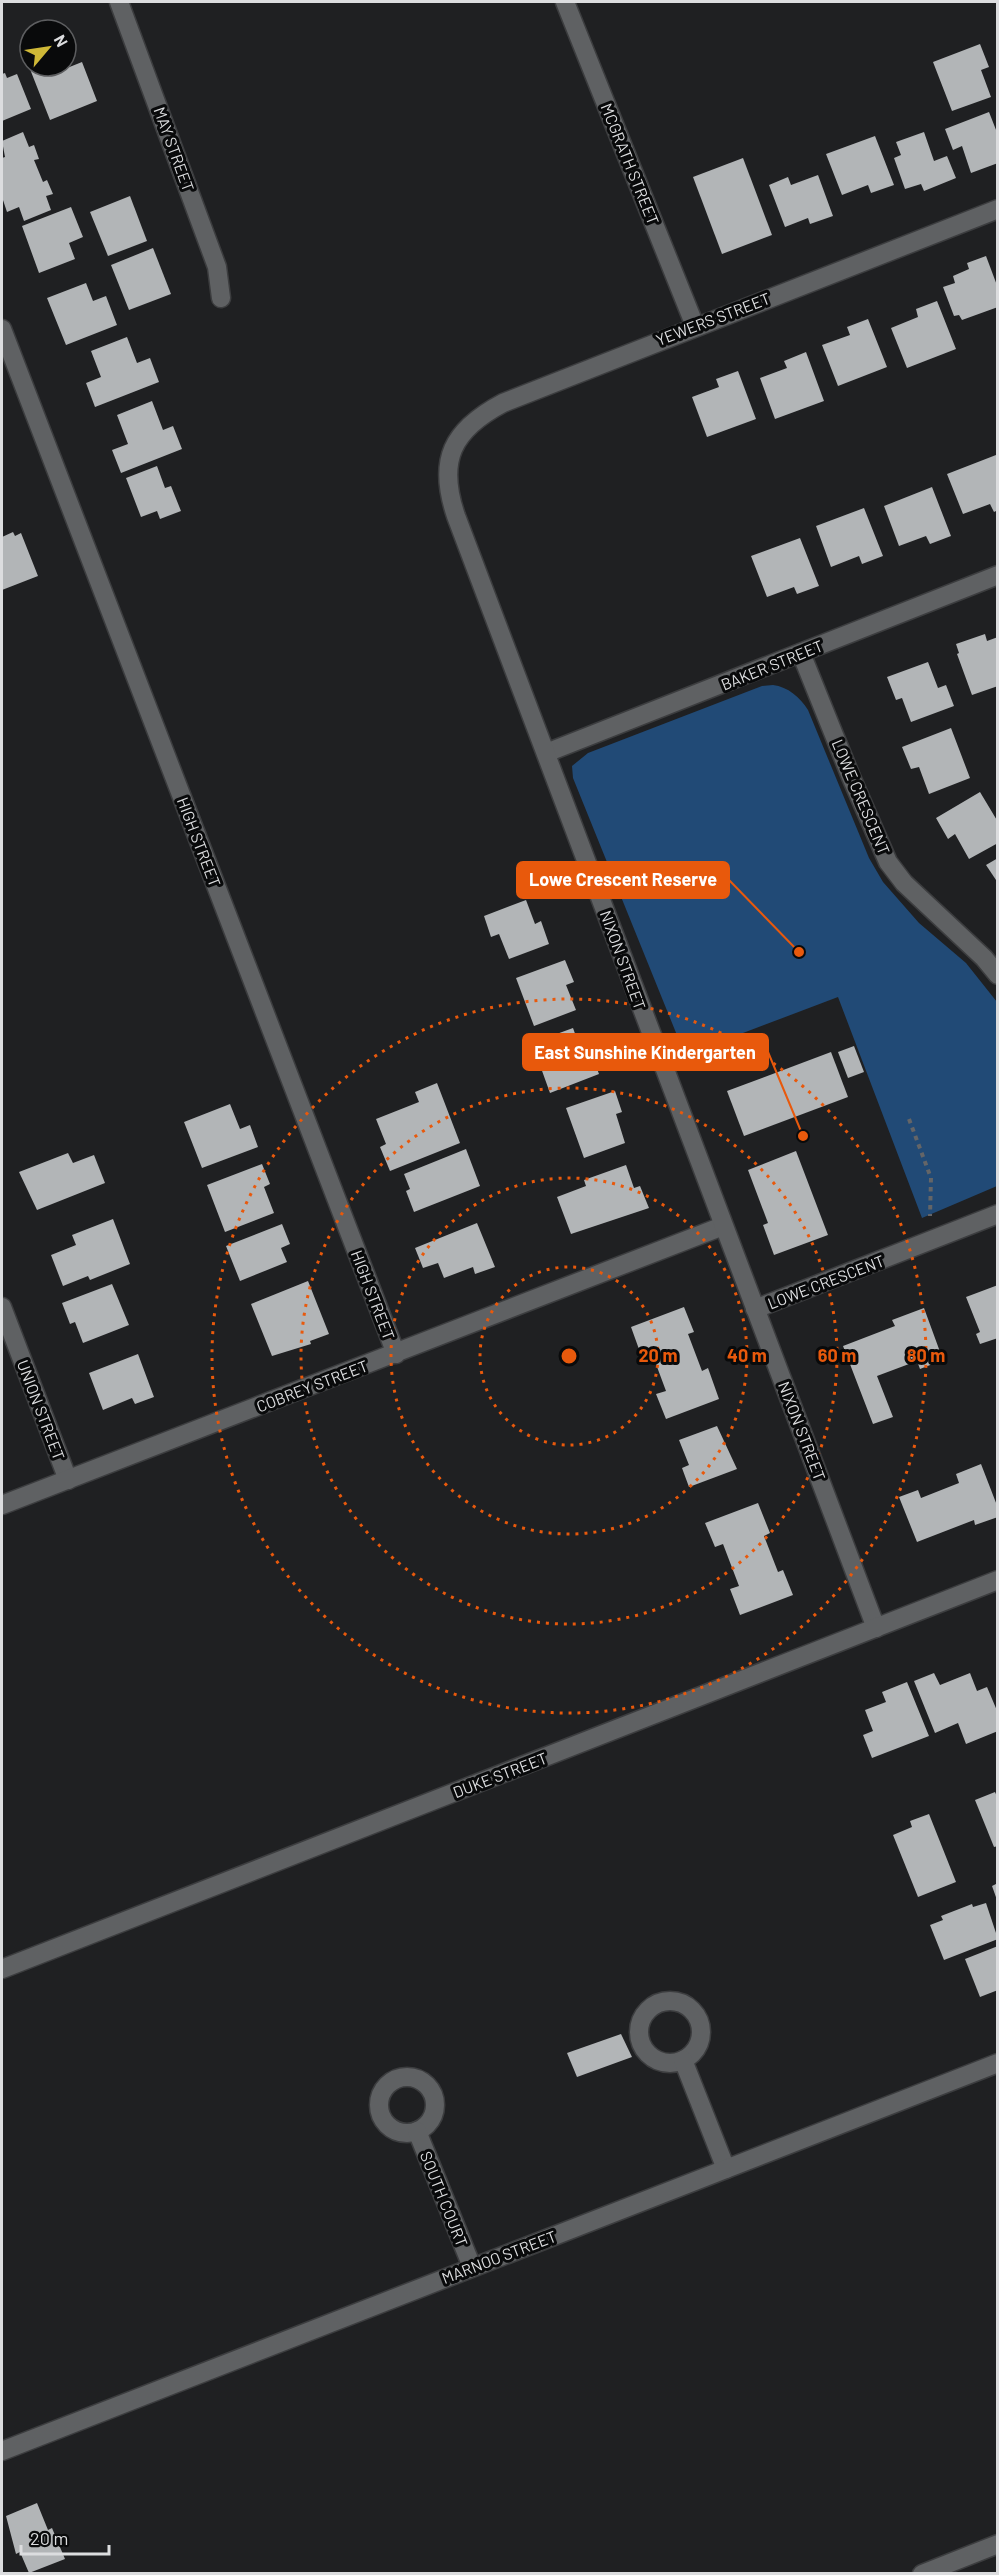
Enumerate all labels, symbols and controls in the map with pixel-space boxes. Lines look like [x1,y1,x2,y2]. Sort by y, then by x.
north arrow [18,18,78,78]
text: N [51,31,72,50]
street label: MCGRATH STREET [597,100,663,227]
street label: MAY STREET [150,104,199,194]
street label: YEWERS STREET [653,288,773,349]
street label: BAKER STREET [718,635,826,694]
street label: LOWE CRESCENT [829,736,894,857]
street label: HIGH STREET [174,794,225,889]
callout: Lowe Crescent Reserve [517,862,729,898]
text: Lowe Crescent Reserve [529,868,717,890]
street label: NIXON STREET [597,907,650,1012]
callout: East Sunshine Kindergarten [523,1034,768,1070]
text: East Sunshine Kindergarten [534,1041,756,1063]
street label: HIGH STREET [348,1247,399,1342]
street label: LOWE CRESCENT [765,1251,887,1313]
text: 20 m [639,1344,677,1366]
text: 40 m [727,1344,767,1366]
text: 60 m [818,1344,856,1366]
text: 80 m [907,1344,945,1366]
centre of rings [559,1346,579,1366]
street label: COBREY STREET [253,1356,370,1416]
street label: UNION STREET [14,1357,69,1463]
street label: NIXON STREET [775,1379,830,1483]
street label: DUKE STREET [450,1748,550,1801]
street label: SOUTH COURT [417,2148,472,2249]
street label: MARNOO STREET [439,2226,559,2287]
scale bar [21,2518,110,2556]
text: 20 m [30,2527,68,2549]

